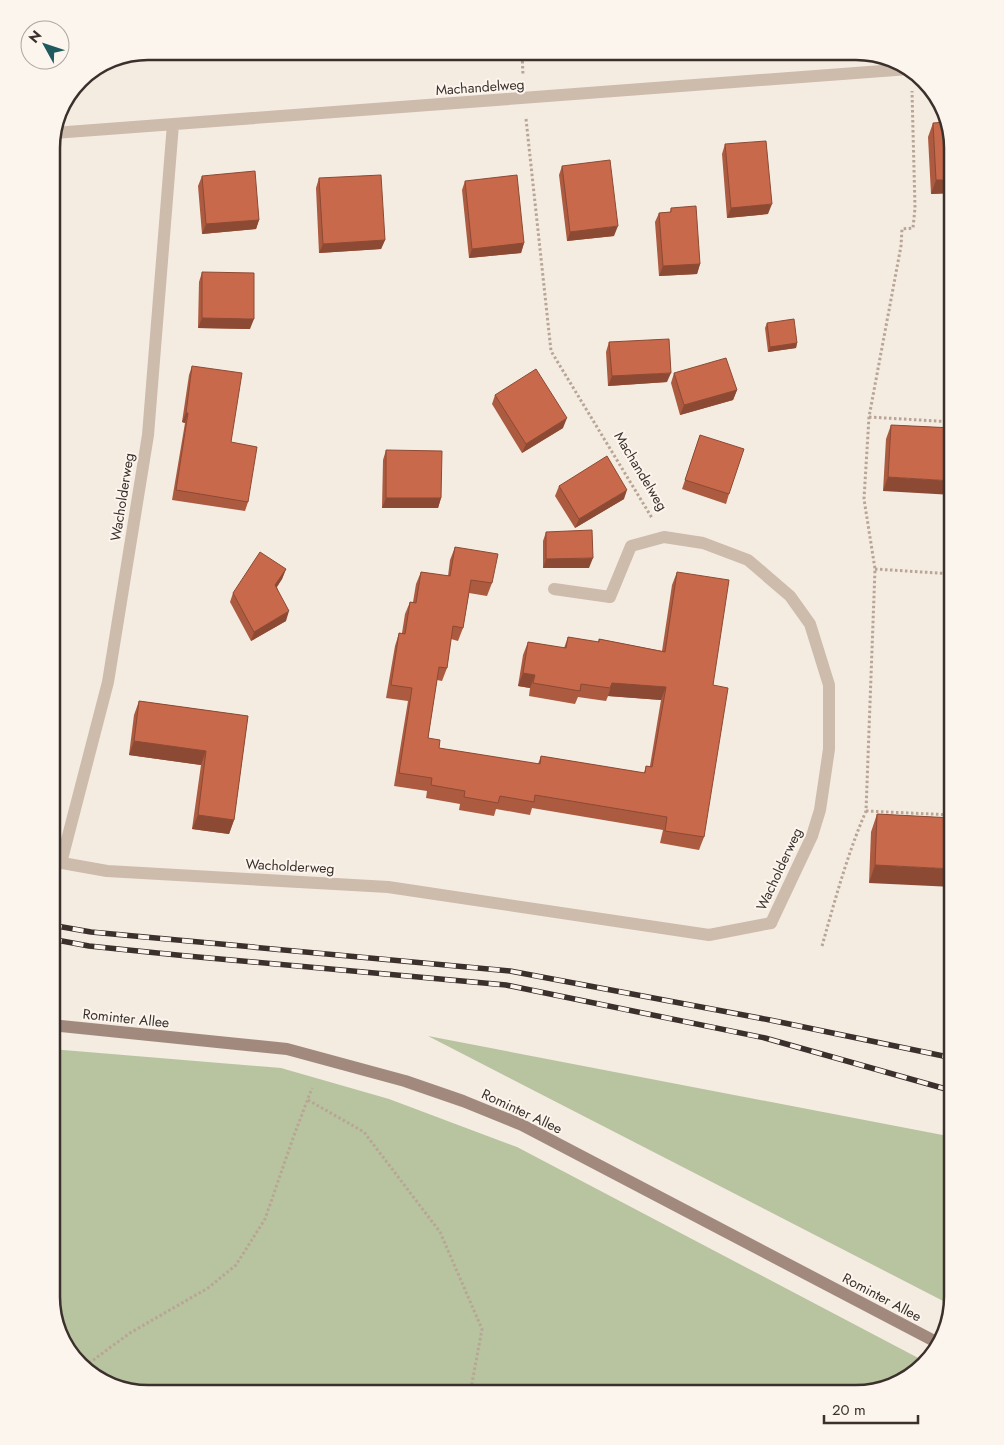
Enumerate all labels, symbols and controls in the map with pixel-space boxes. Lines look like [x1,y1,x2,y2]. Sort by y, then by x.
north arrow [20,20,70,70]
text: N [24,26,46,47]
street label: Machandelweg [435,74,525,100]
street label: Machandelweg [609,428,673,514]
street label: Wacholderweg [105,451,139,543]
street label: Wacholderweg [751,824,807,914]
street label: Wacholderweg [245,854,335,878]
street label: Rominter Allee [82,1004,170,1032]
street label: Rominter Allee [478,1084,566,1138]
street label: Rominter Allee [839,1268,925,1326]
scale bar [824,1392,918,1424]
text: 20 m [832,1399,866,1421]

